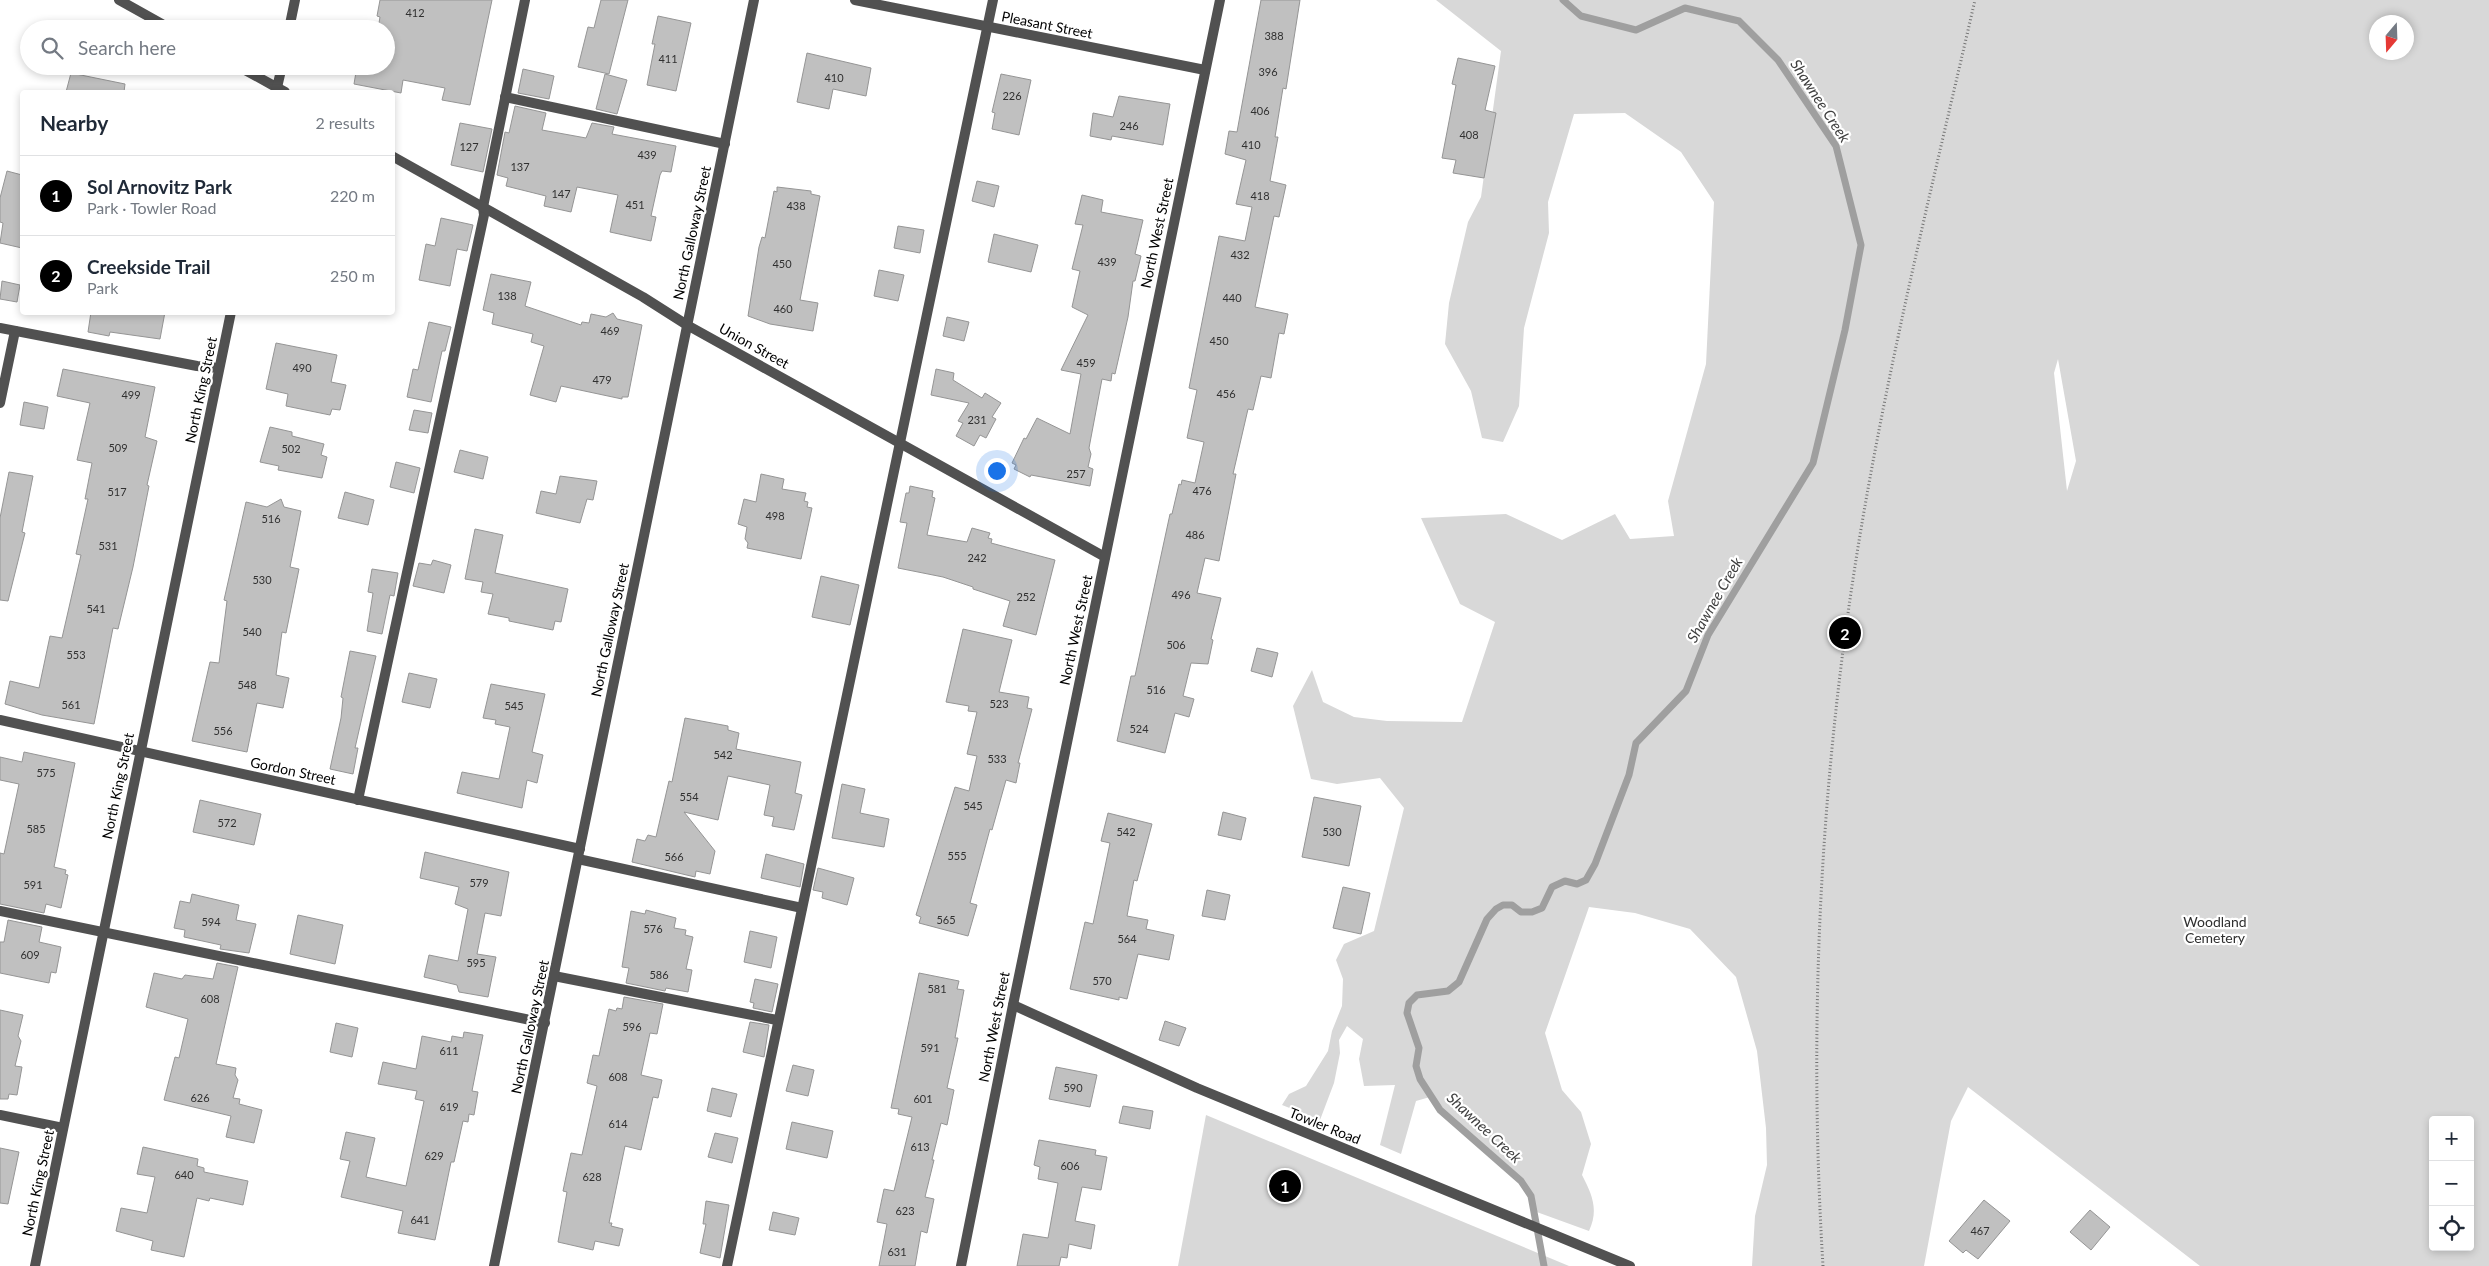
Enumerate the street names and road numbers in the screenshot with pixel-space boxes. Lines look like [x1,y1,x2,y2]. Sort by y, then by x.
street label: Pleasant Street [1000,7,1094,42]
street label: North Galloway Street [669,164,714,301]
street label: North West Street [1137,176,1177,290]
street label: Union Street [716,319,792,372]
street label: North King Street [181,335,220,445]
street label: North Galloway Street [587,561,632,698]
street label: North West Street [1056,573,1096,687]
street label: North King Street [98,731,137,841]
street label: Gordon Street [249,753,337,788]
street label: North Galloway Street [507,958,552,1095]
street label: North West Street [974,970,1013,1084]
street label: Towler Road [1287,1104,1363,1148]
street label: North King Street [18,1128,57,1238]

